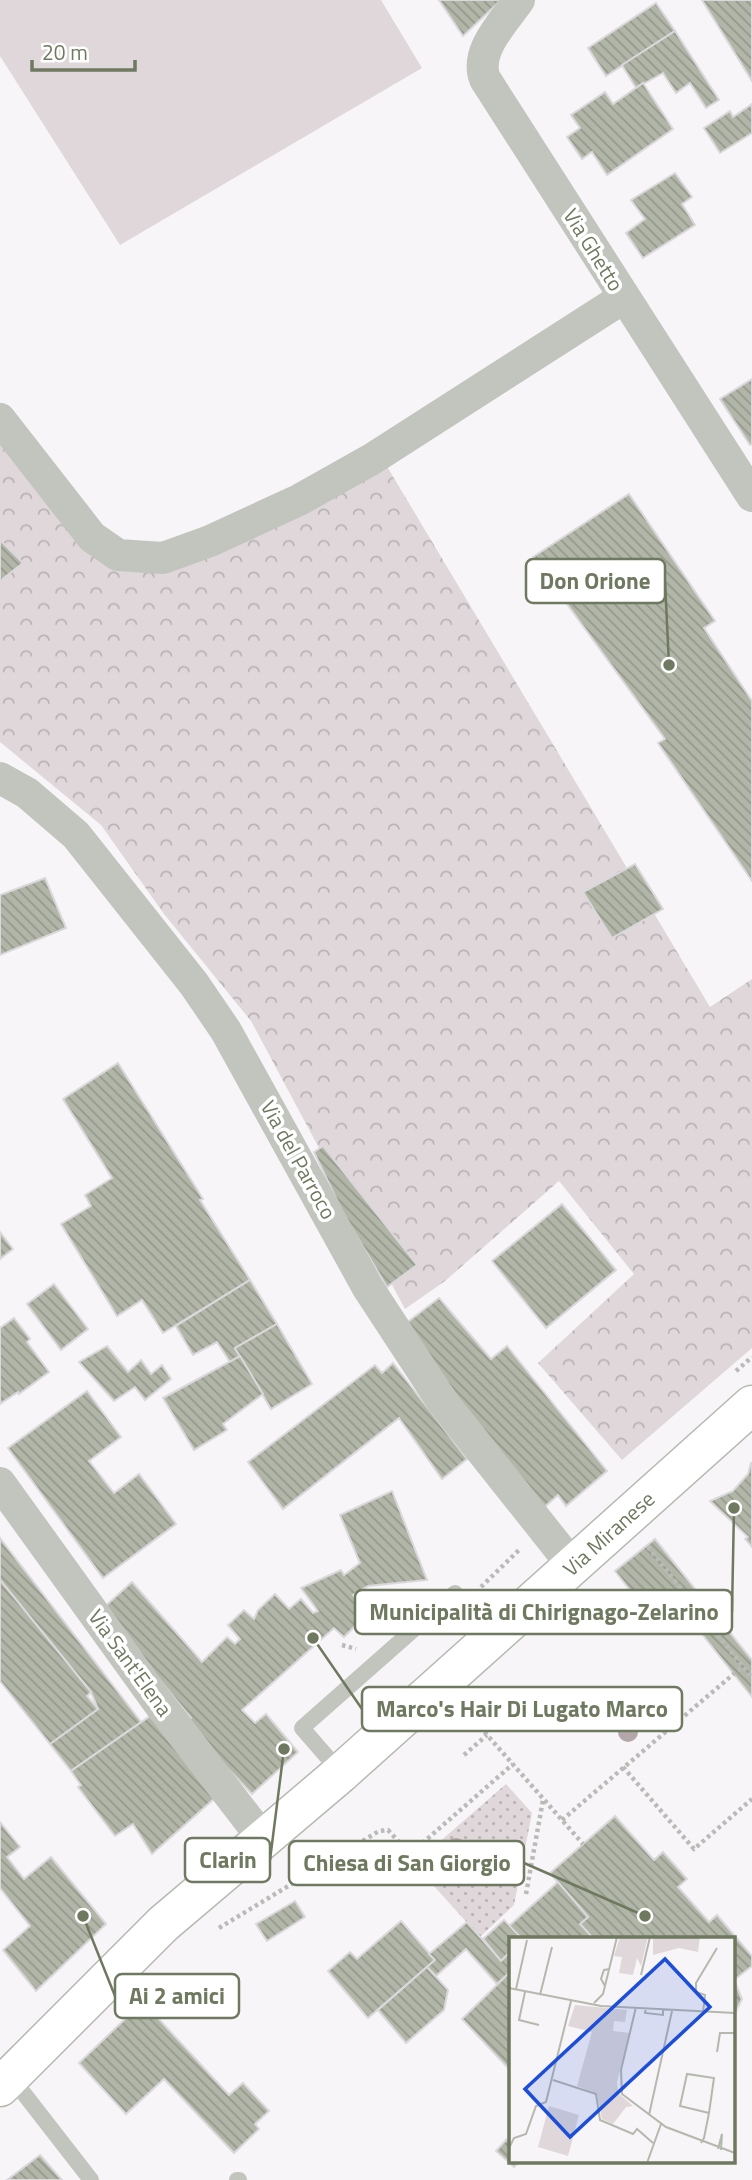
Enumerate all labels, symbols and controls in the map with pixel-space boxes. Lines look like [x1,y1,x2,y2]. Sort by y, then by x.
scale bar [32,28,135,72]
text: 20 m [42,36,88,68]
street label: Via Ghetto [556,202,632,297]
callout: Don Orione [526,559,665,603]
text: Don Orione [540,563,650,598]
street label: Via del Parroco [253,1094,345,1225]
street label: Via Miranese [555,1483,661,1583]
callout: Municipalità di Chirignago-Zelarino [355,1590,732,1634]
text: Municipalità di Chirignago-Zelarino [369,1594,719,1629]
street label: Via Sant'Elena [81,1602,181,1723]
callout: Marco's Hair Di Lugato Marco [362,1687,682,1731]
text: Marco's Hair Di Lugato Marco [376,1691,668,1726]
callout: Clarin [185,1838,270,1882]
callout: Chiesa di San Giorgio [289,1841,524,1885]
text: Clarin [199,1842,257,1877]
text: Chiesa di San Giorgio [303,1845,511,1880]
inset map [509,1937,734,2162]
callout: Ai 2 amici [115,1974,239,2018]
text: Ai 2 amici [129,1978,225,2013]

